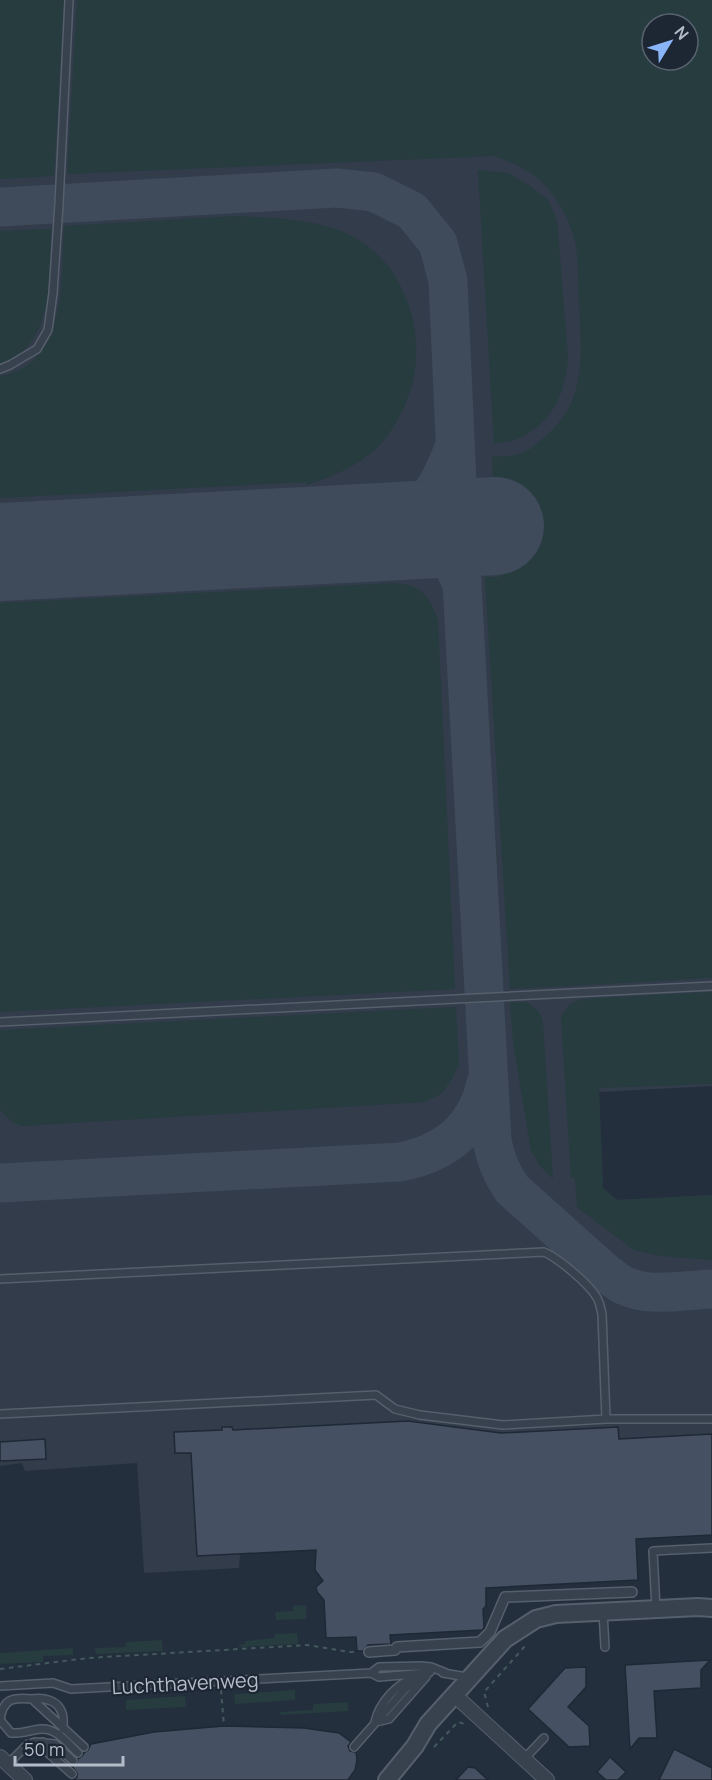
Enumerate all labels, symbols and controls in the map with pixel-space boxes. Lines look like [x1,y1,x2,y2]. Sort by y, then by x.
north arrow [640,12,700,72]
text: N [670,21,694,44]
street label: Luchthavenweg [111,1666,259,1700]
scale bar [15,1729,123,1767]
text: 50 m [24,1737,64,1761]

